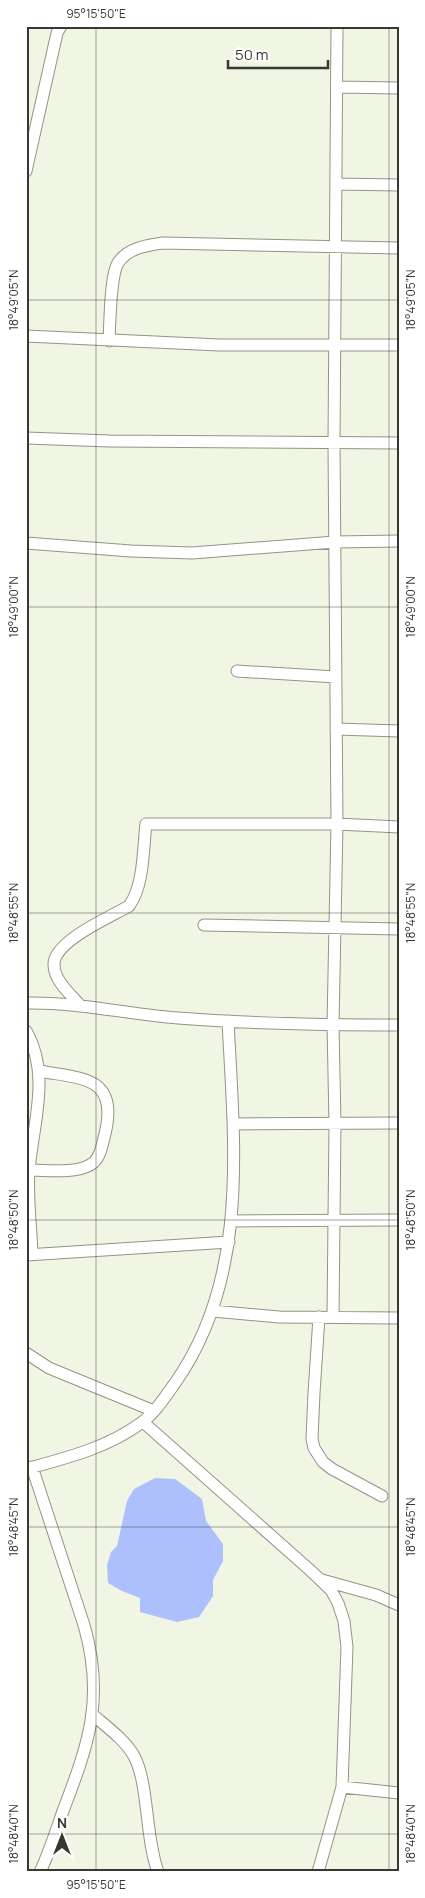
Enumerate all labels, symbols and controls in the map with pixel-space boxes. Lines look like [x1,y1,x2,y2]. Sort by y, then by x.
text: 95°15'50"E [66,5,126,22]
scale bar [228,38,328,70]
text: 50 m [235,44,269,65]
text: 18°49'05"N [5,269,22,331]
text: 18°49'05"N [402,269,419,331]
text: 18°49'00"N [5,576,22,638]
text: 18°49'00"N [402,576,419,638]
text: 18°48'55"N [5,883,22,943]
text: 18°48'55"N [402,883,419,943]
text: 18°48'50"N [5,1190,22,1250]
text: 18°48'50"N [402,1190,419,1250]
text: 18°48'45"N [5,1497,22,1557]
text: 18°48'45"N [402,1497,419,1557]
text: 18°48'40"N [5,1804,22,1864]
text: 18°48'40"N [402,1804,419,1864]
north arrow [38,1810,88,1860]
text: N [57,1813,67,1832]
text: 95°15'50"E [66,1876,126,1893]

